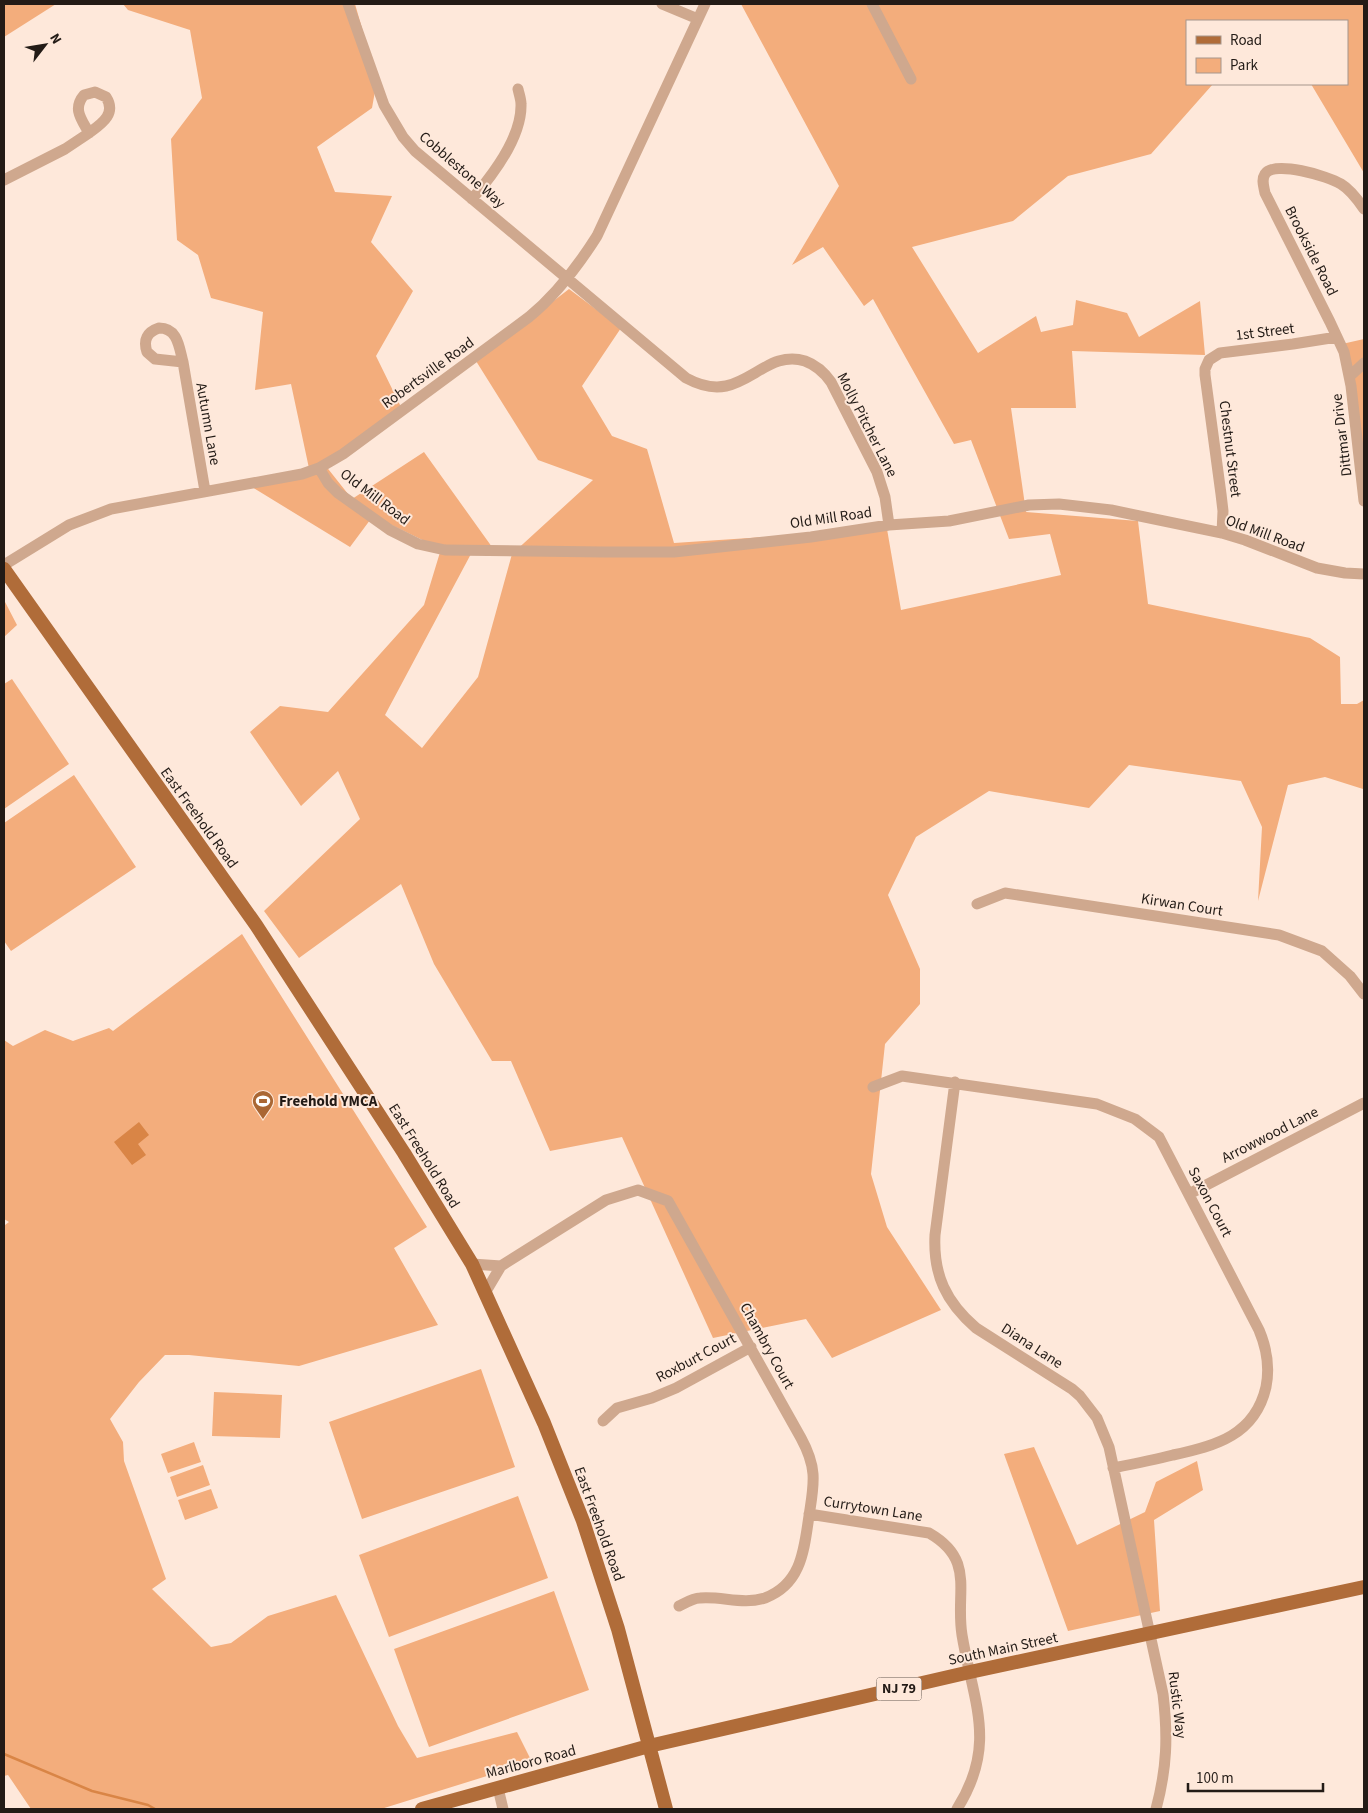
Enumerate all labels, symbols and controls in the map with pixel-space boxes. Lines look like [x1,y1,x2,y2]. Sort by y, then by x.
north arrow [20,20,70,70]
legend [1186,20,1348,85]
text: N [44,30,66,48]
text: Road [1230,30,1262,51]
text: Park [1230,55,1259,76]
street label: Cobblestone Way [414,127,510,213]
street label: Brookside Road [1279,202,1343,300]
street label: 1st Street [1234,318,1296,346]
street label: Robertsville Road [377,332,479,414]
street label: Molly Pitcher Lane [832,369,902,481]
street label: Autumn Lane [190,381,226,467]
street label: Dittmar Drive [1326,392,1358,478]
street label: Chestnut Street [1214,399,1246,499]
street label: Old Mill Road [336,464,414,530]
street label: Old Mill Road [789,502,873,534]
street label: Old Mill Road [1223,510,1307,558]
street label: East Freehold Road [155,763,243,873]
street label: Kirwan Court [1140,888,1224,922]
sports icon: Freehold YMCA [251,1089,275,1120]
place label: Freehold YMCA [279,1091,378,1112]
street label: East Freehold Road [383,1099,465,1213]
street label: Arrowwood Lane [1218,1102,1322,1168]
street label: Saxon Court [1183,1163,1237,1241]
street label: Chambry Court [735,1299,799,1393]
street label: Diana Lane [997,1318,1067,1374]
street label: Roxburt Court [652,1328,740,1388]
street label: East Freehold Road [569,1464,629,1584]
street label: Currytown Lane [822,1491,924,1527]
street label: South Main Street [946,1627,1060,1671]
street label: Rustic Way [1162,1670,1192,1740]
road number: NJ 79 [876,1678,922,1700]
street label: Marlboro Road [484,1740,578,1784]
scale bar [1188,1760,1323,1792]
text: 100 m [1196,1768,1234,1789]

